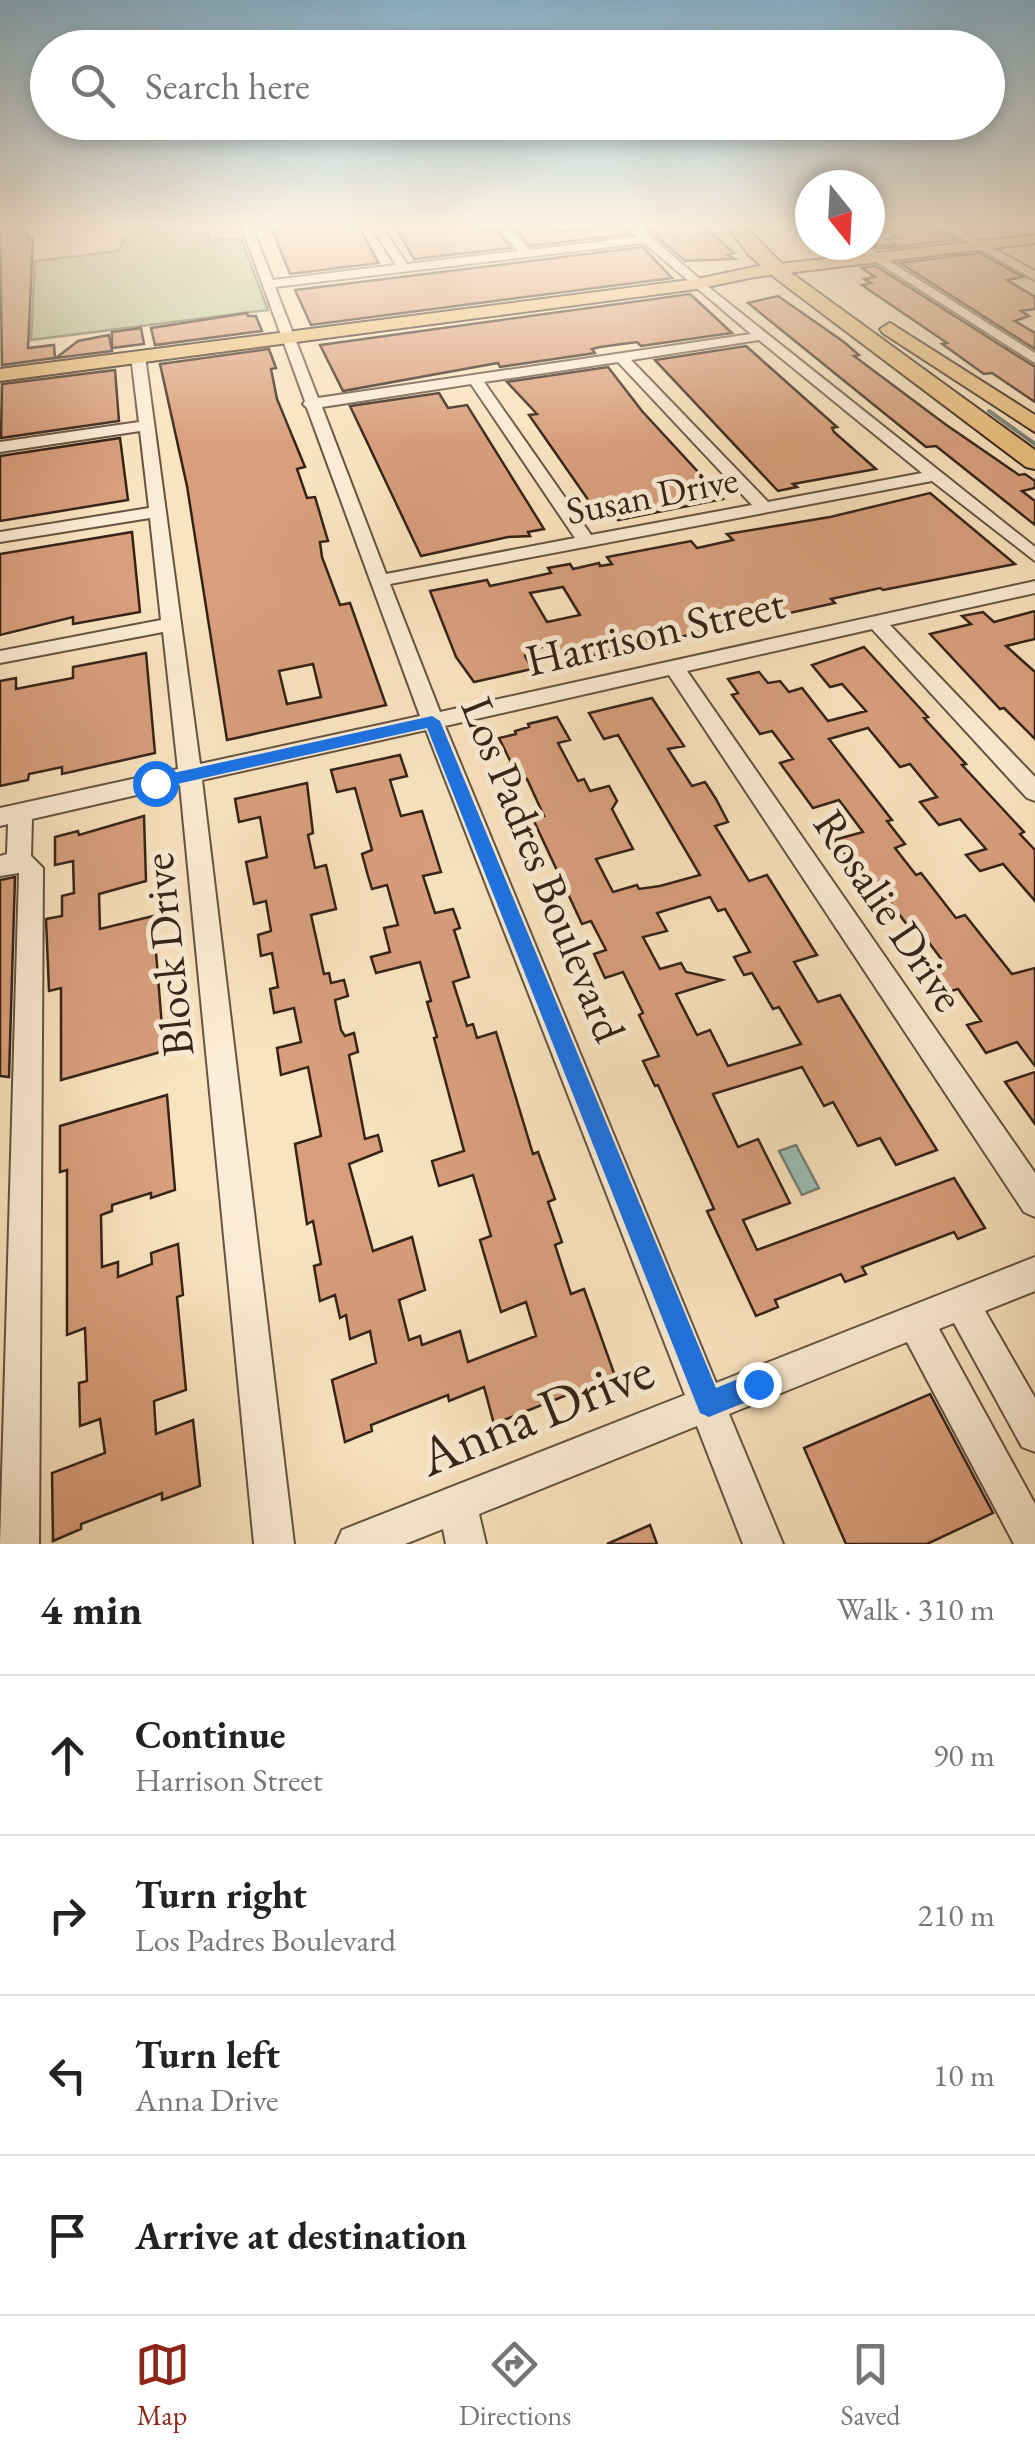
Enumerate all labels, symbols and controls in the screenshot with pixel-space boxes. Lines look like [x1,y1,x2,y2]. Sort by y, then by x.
search box [30,30,1005,140]
icon: search [65,58,120,113]
text: Search here [145,61,310,110]
north arrow [795,170,885,260]
street label: Susan Drive [562,454,742,535]
street label: Harrison Street [520,573,790,689]
street label: Los Padres Boulevard [448,688,640,1050]
route start [133,761,179,807]
street label: Rosalie Drive [801,798,979,1022]
street label: Block Drive [127,851,207,1059]
street label: Anna Drive [407,1333,663,1492]
route end [736,1362,782,1408]
text: 4 min [40,1582,142,1637]
text: Walk · 310 m [837,1588,995,1630]
text: Continue [135,1710,286,1759]
icon: ahead [40,1728,95,1783]
text: 90 m [933,1734,995,1776]
text: Harrison Street [135,1759,323,1801]
text: Turn right [135,1870,307,1919]
icon: right [40,1888,95,1943]
text: 210 m [918,1894,995,1936]
text: Los Padres Boulevard [135,1919,396,1961]
text: Turn left [135,2030,280,2079]
icon: left [40,2048,95,2103]
text: 10 m [933,2054,995,2096]
text: Anna Drive [135,2079,278,2121]
icon: arrive [40,2208,95,2263]
text: Arrive at destination [135,2211,467,2260]
tab: Map [135,2337,190,2433]
tab: Directions [459,2337,571,2433]
tab: Saved [840,2337,900,2433]

